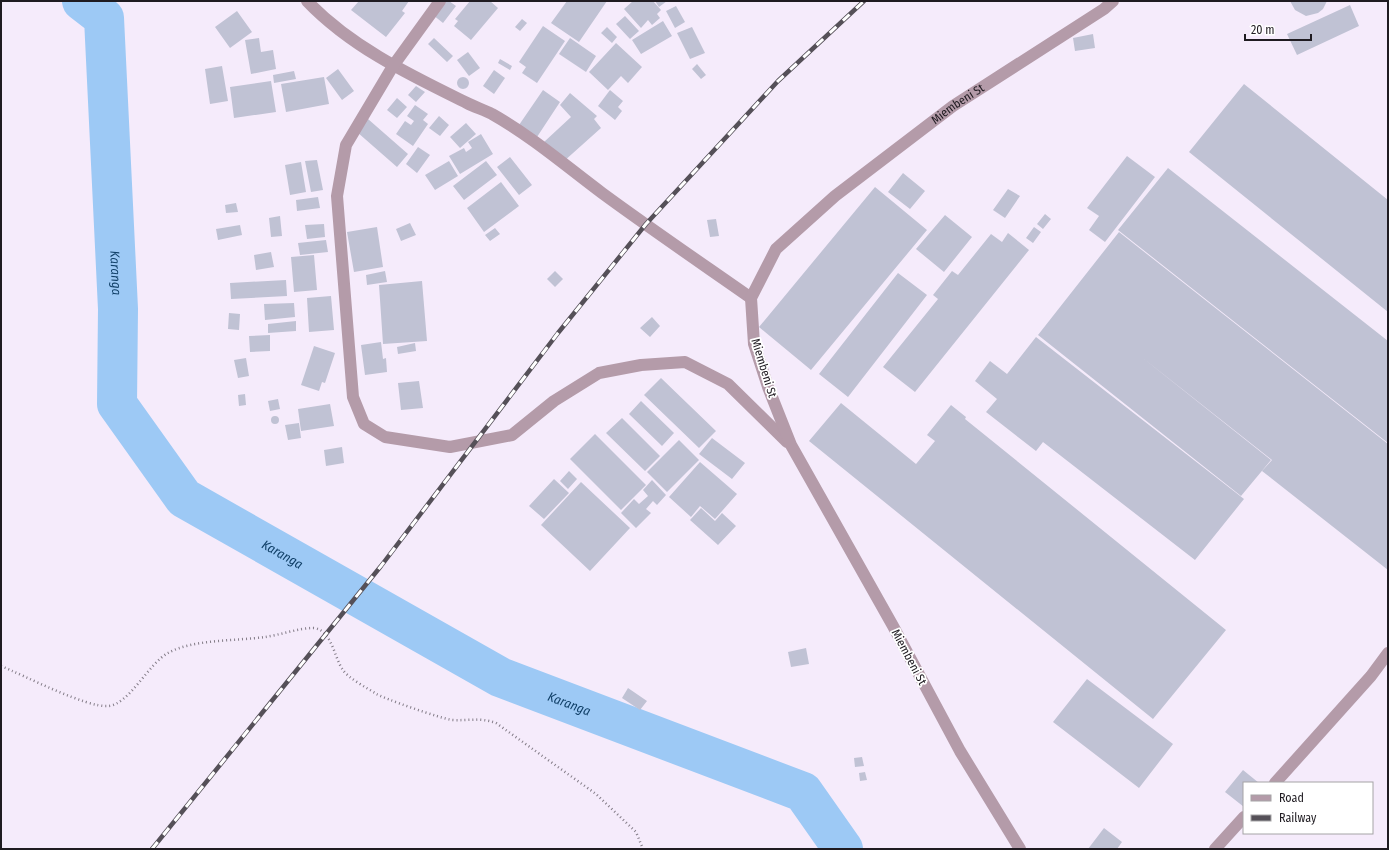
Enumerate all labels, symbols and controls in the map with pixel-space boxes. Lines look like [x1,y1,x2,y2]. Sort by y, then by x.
scale bar [1245,16,1311,42]
text: 20 m [1251,23,1275,37]
street label: Miembeni St [928,81,987,127]
water label: Karanga [107,250,124,296]
street label: Miembeni St [748,337,780,399]
water label: Karanga [259,537,306,572]
street label: Miembeni St [888,627,930,687]
water label: Karanga [546,689,593,719]
legend [1243,782,1373,834]
text: Road [1279,791,1304,805]
text: Railway [1279,811,1317,825]

